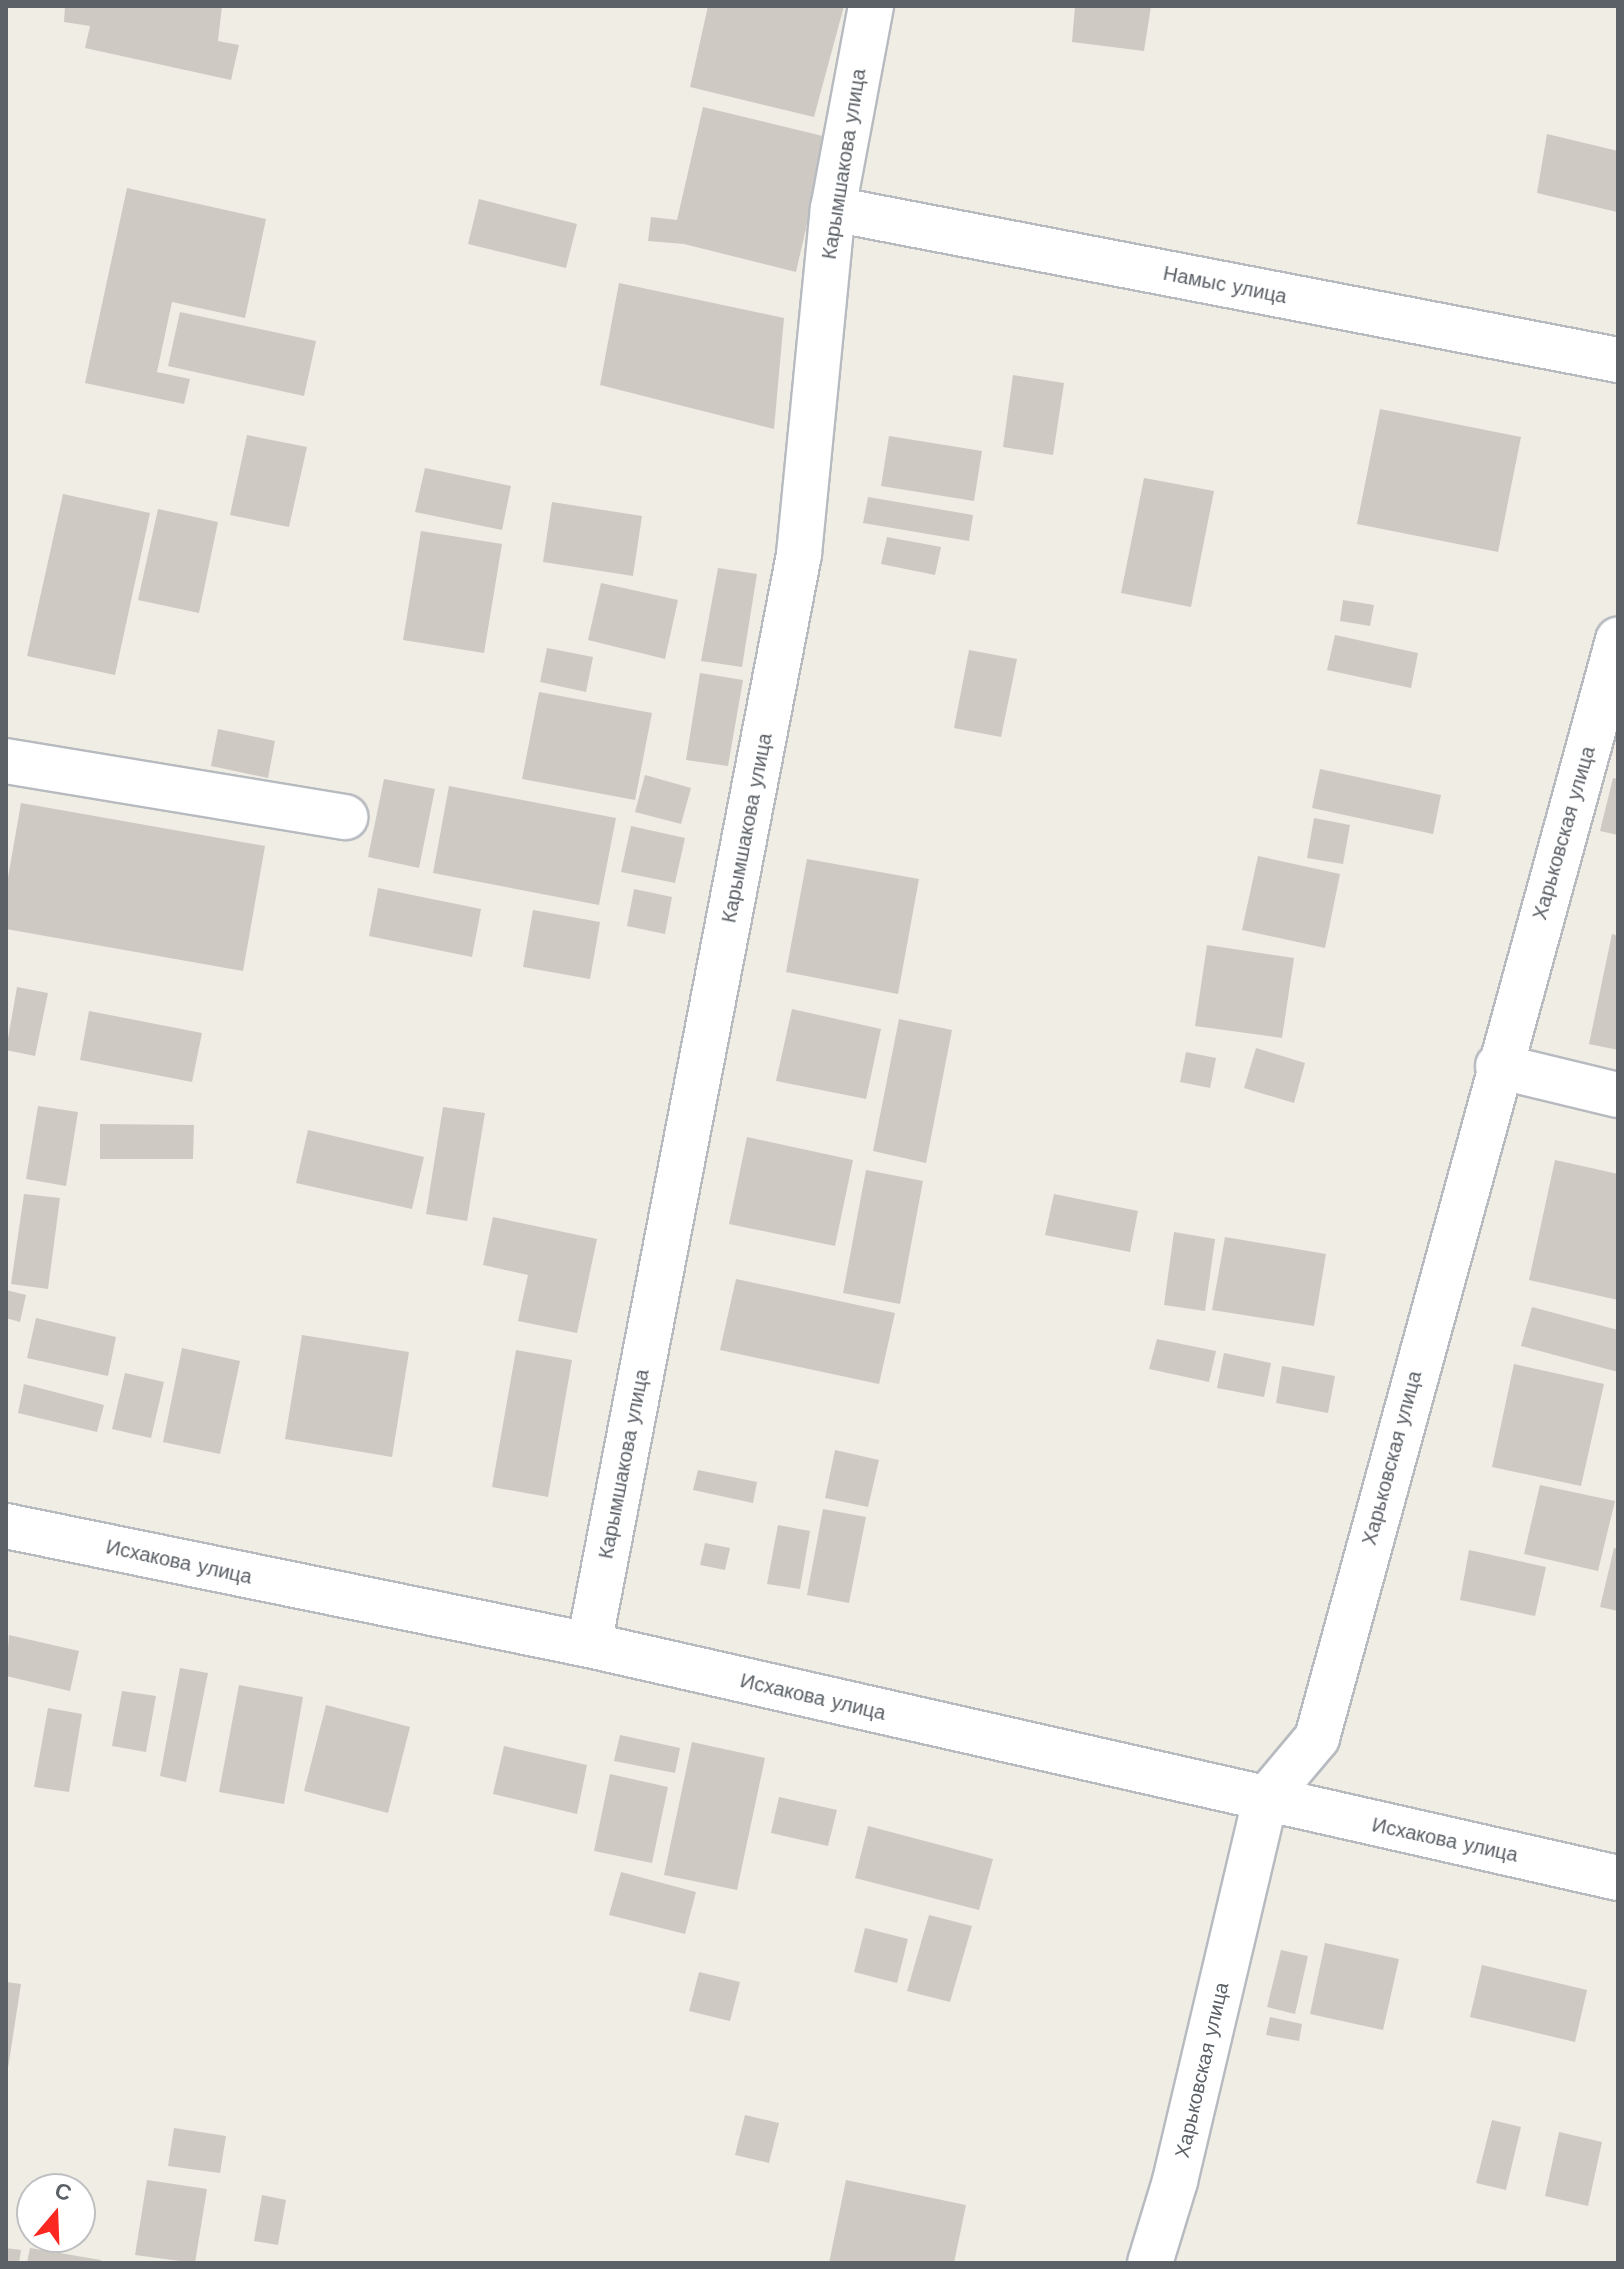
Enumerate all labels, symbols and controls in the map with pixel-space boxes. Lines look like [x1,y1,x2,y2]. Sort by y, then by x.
street label: Карымшакова улица [817,67,871,261]
street label: Намыс улица [1161,261,1289,309]
street label: Карымшакова улица [717,731,777,925]
street label: Харьковская улица [1528,743,1600,923]
street label: Карымшакова улица [594,1367,654,1561]
street label: Харьковская улица [1357,1368,1427,1548]
street label: Исхакова улица [104,1535,254,1589]
street label: Исхакова улица [738,1669,888,1725]
street label: Исхакова улица [1370,1813,1520,1867]
street label: Харьковская улица [1170,1980,1234,2160]
north arrow [16,2173,96,2253]
text: С [52,2177,75,2206]

